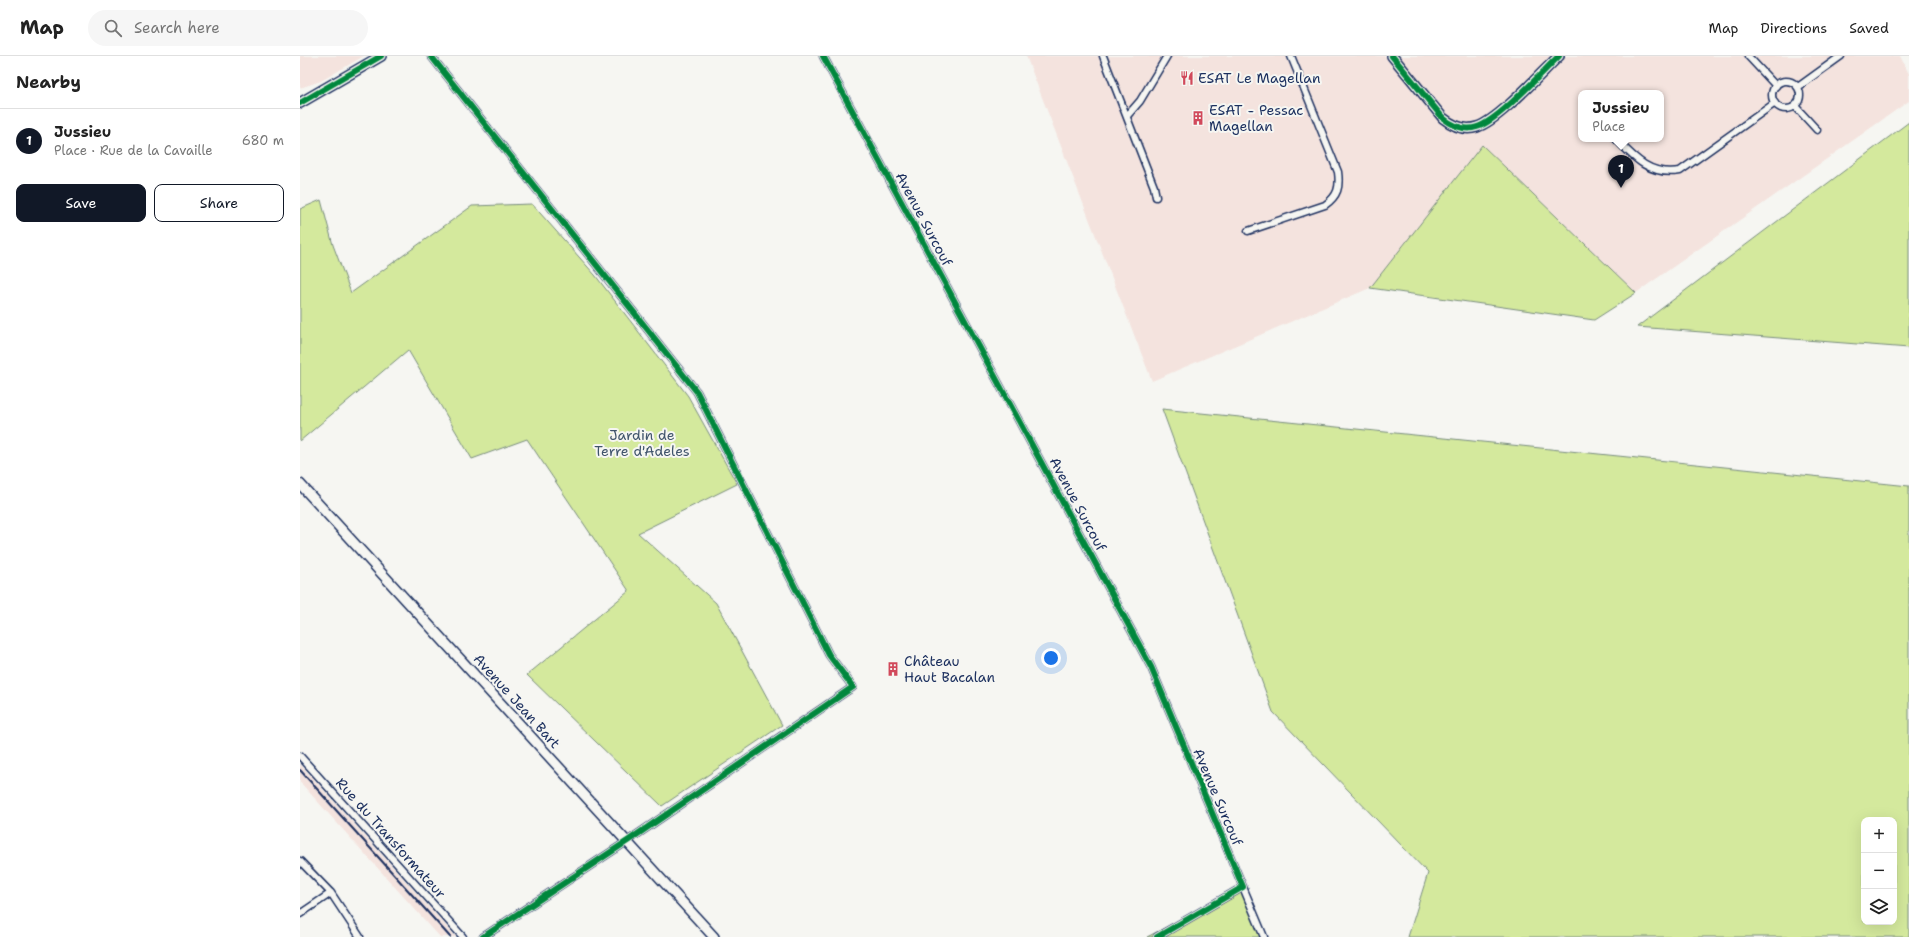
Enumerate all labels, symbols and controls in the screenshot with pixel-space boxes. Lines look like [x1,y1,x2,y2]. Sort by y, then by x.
search box [88,10,368,46]
text: Map [20,15,64,40]
icon: search [102,17,124,39]
text: Search here [134,18,220,38]
text: Map [1709,19,1739,37]
text: Directions [1761,19,1827,37]
text: Saved [1849,19,1889,37]
place label: ESAT Le Magellan [1198,69,1321,87]
restaurant icon: ESAT Le Magellan [1179,70,1195,86]
text: Nearby [16,71,81,93]
popup [1578,90,1664,142]
text: Jussieu [1592,98,1650,118]
place label: ESAT - Pessac Magellan [1209,101,1303,135]
building icon: ESAT - Pessac Magellan [1190,110,1206,126]
text: Place [1592,118,1625,135]
text: Jussieu [54,122,111,142]
text: 1 [26,132,32,149]
text: 680 m [242,132,284,149]
text: Place · Rue de la Cavaille [54,142,213,159]
pin: 1 [1608,155,1634,188]
street label: Avenue Surcouf [892,169,957,270]
button: Save [16,184,146,222]
button: Share [154,184,284,222]
park label: Jardin de Terre d'Adeles [594,426,690,460]
street label: Avenue Surcouf [1046,454,1111,555]
your location [1041,648,1061,668]
street label: Avenue Jean Bart [470,650,564,752]
place label: Château Haut Bacalan [904,652,996,686]
building icon: Château Haut Bacalan [885,661,901,677]
street label: Avenue Surcouf [1189,746,1247,849]
street label: Rue du Transformateur [332,774,450,902]
map controls [1861,817,1897,925]
button: + [1861,817,1897,853]
button: − [1861,853,1897,889]
button: layers [1861,889,1897,925]

